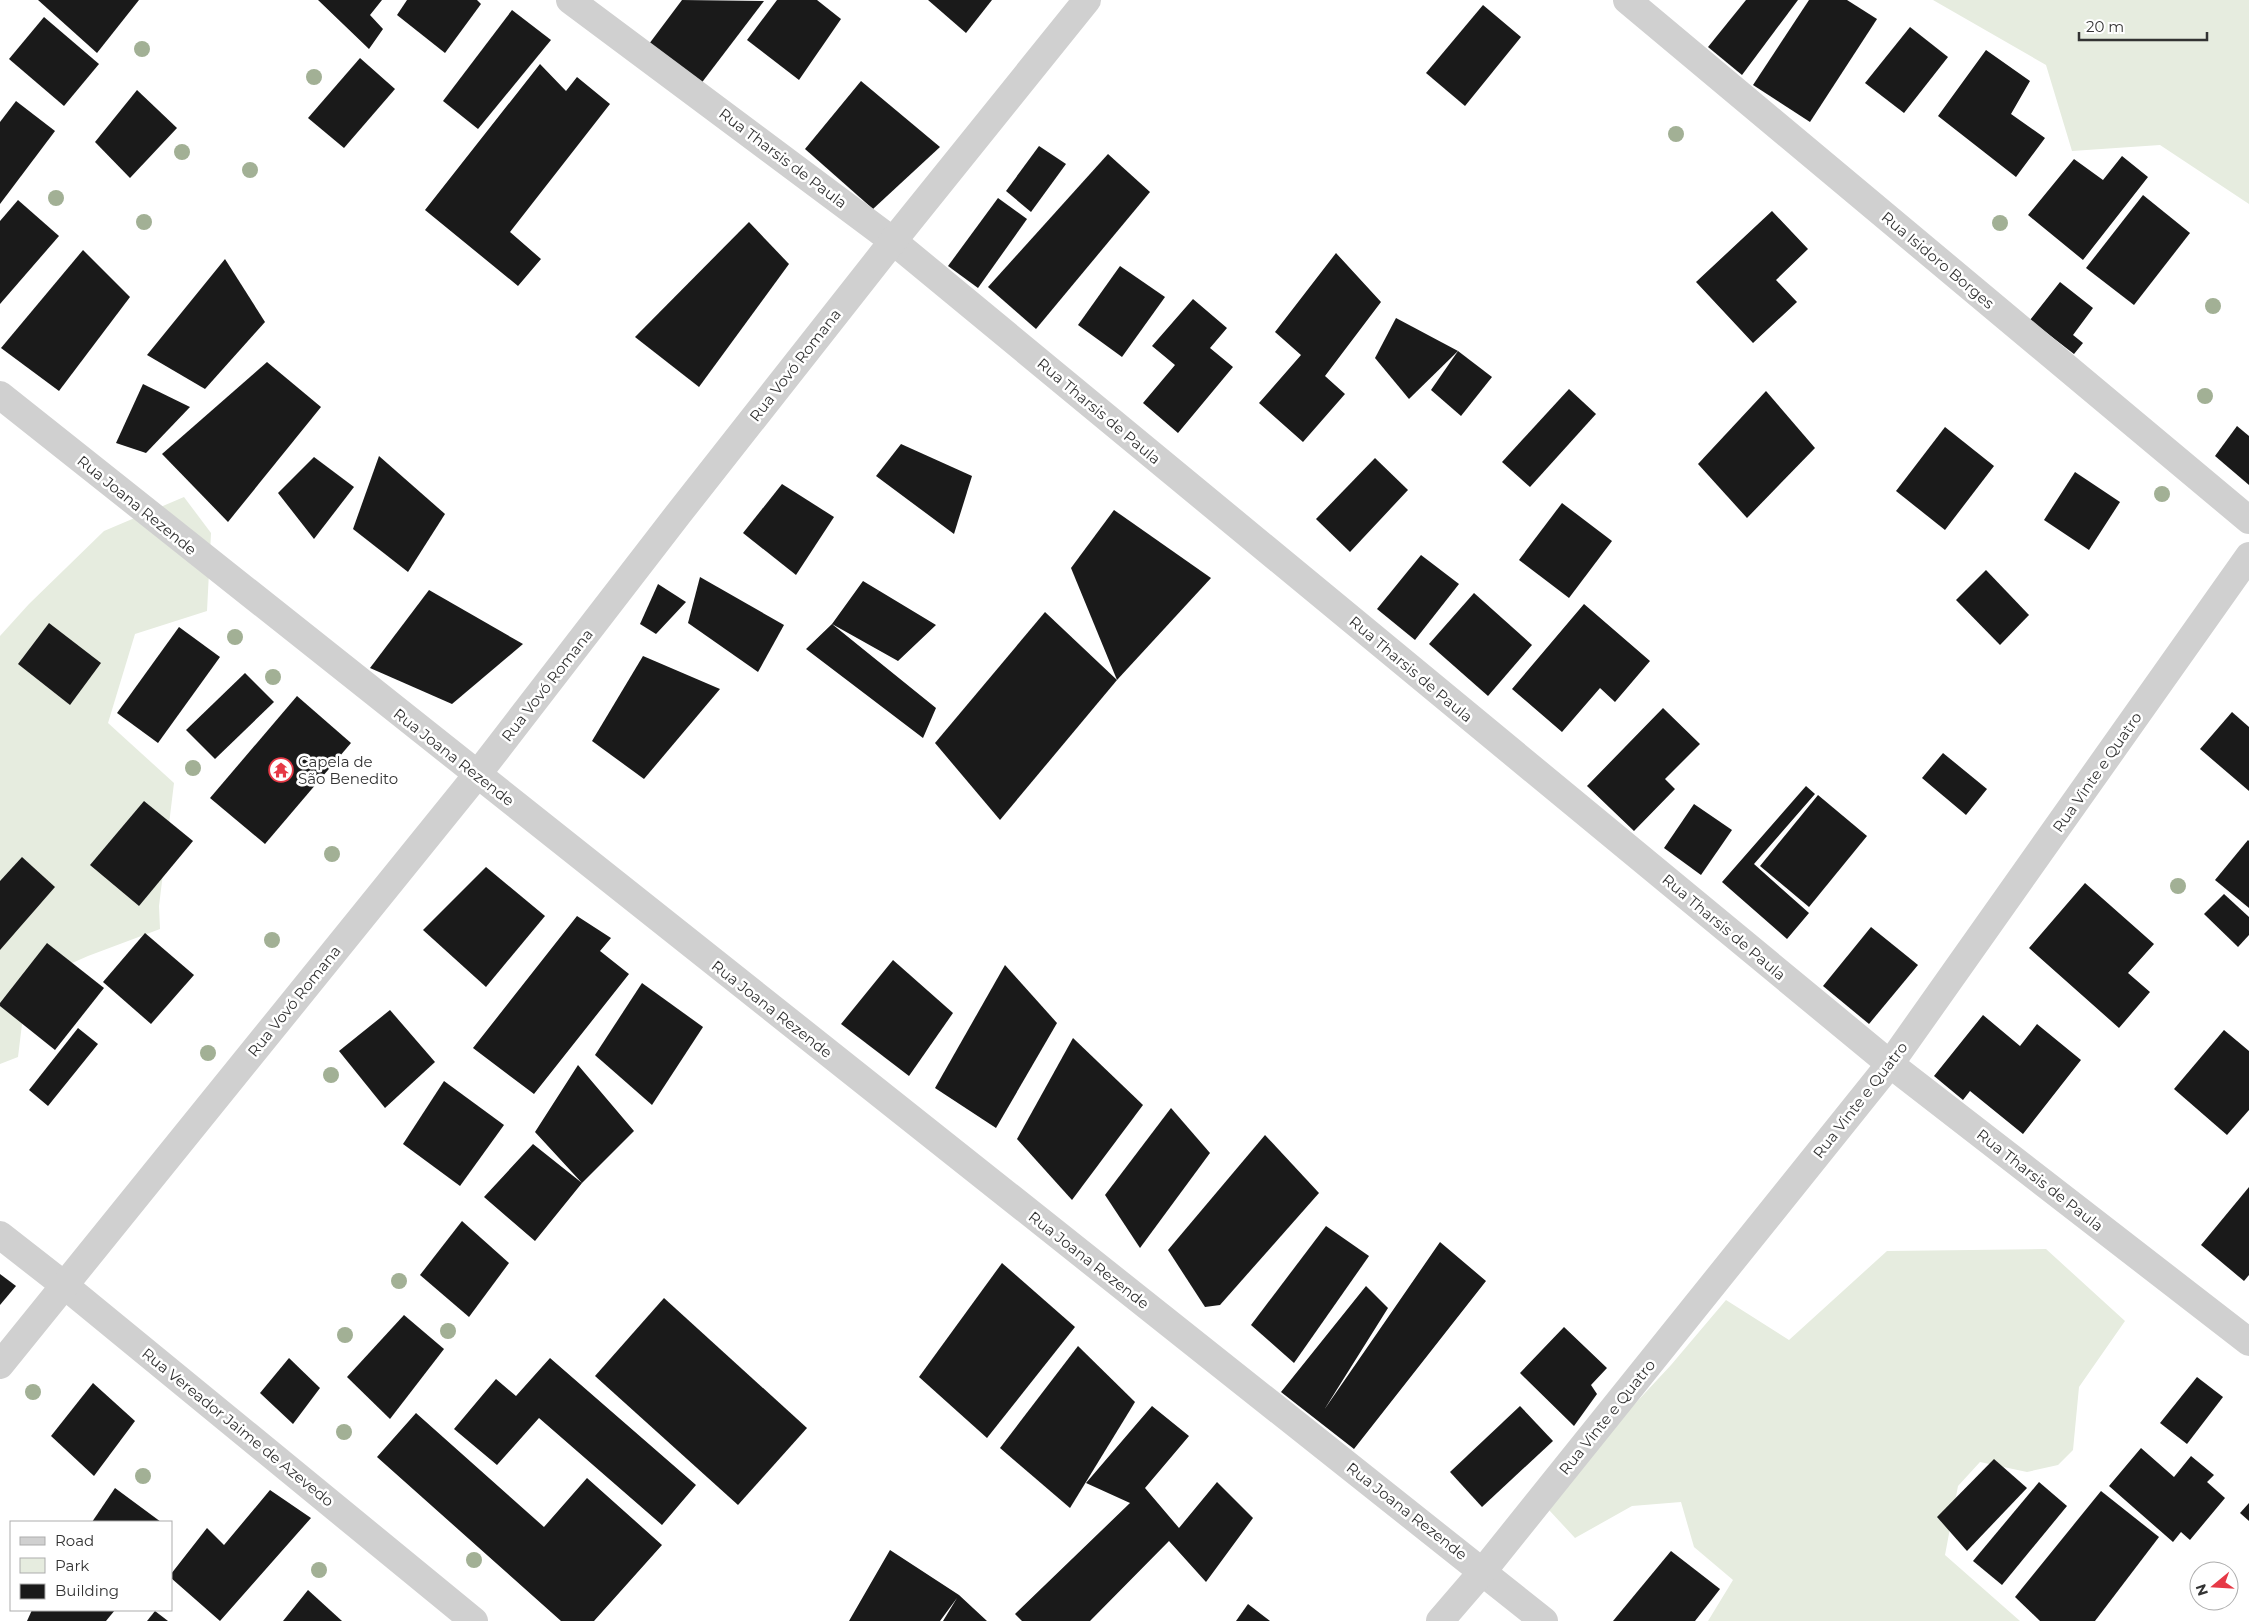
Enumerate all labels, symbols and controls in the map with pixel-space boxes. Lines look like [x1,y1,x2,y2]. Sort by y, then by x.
scale bar [2079,10,2206,42]
text: 20 m [2086,17,2124,36]
street label: Rua Tharsis de Paula [715,104,851,212]
street label: Rua Isidoro Borges [1878,207,1998,313]
street label: Rua Vovó Romana [745,305,845,425]
street label: Rua Tharsis de Paula [1033,354,1165,468]
street label: Rua Joana Rezende [73,451,201,559]
street label: Rua Tharsis de Paula [1345,612,1477,726]
street label: Rua Vovó Romana [497,625,597,745]
street label: Rua Joana Rezende [390,704,518,810]
street label: Rua Vinte e Quatro [2048,708,2146,836]
place label: Capela de São Benedito [298,752,398,788]
temple icon: Capela de São Benedito [268,757,294,783]
street label: Rua Tharsis de Paula [1658,870,1790,984]
street label: Rua Vovó Romana [243,941,345,1061]
street label: Rua Joana Rezende [708,956,836,1062]
street label: Rua Vinte e Quatro [1809,1038,1911,1162]
street label: Rua Tharsis de Paula [1973,1125,2107,1235]
street label: Rua Joana Rezende [1025,1207,1153,1313]
street label: Rua Vereador Jaime de Azevedo [138,1344,338,1510]
street label: Rua Vinte e Quatro [1555,1356,1659,1478]
street label: Rua Joana Rezende [1343,1458,1471,1564]
legend [10,1521,172,1611]
text: Road [55,1531,94,1550]
text: Park [55,1556,89,1575]
north arrow [2189,1561,2239,1611]
text: Building [55,1581,119,1600]
text: N [2191,1582,2212,1598]

